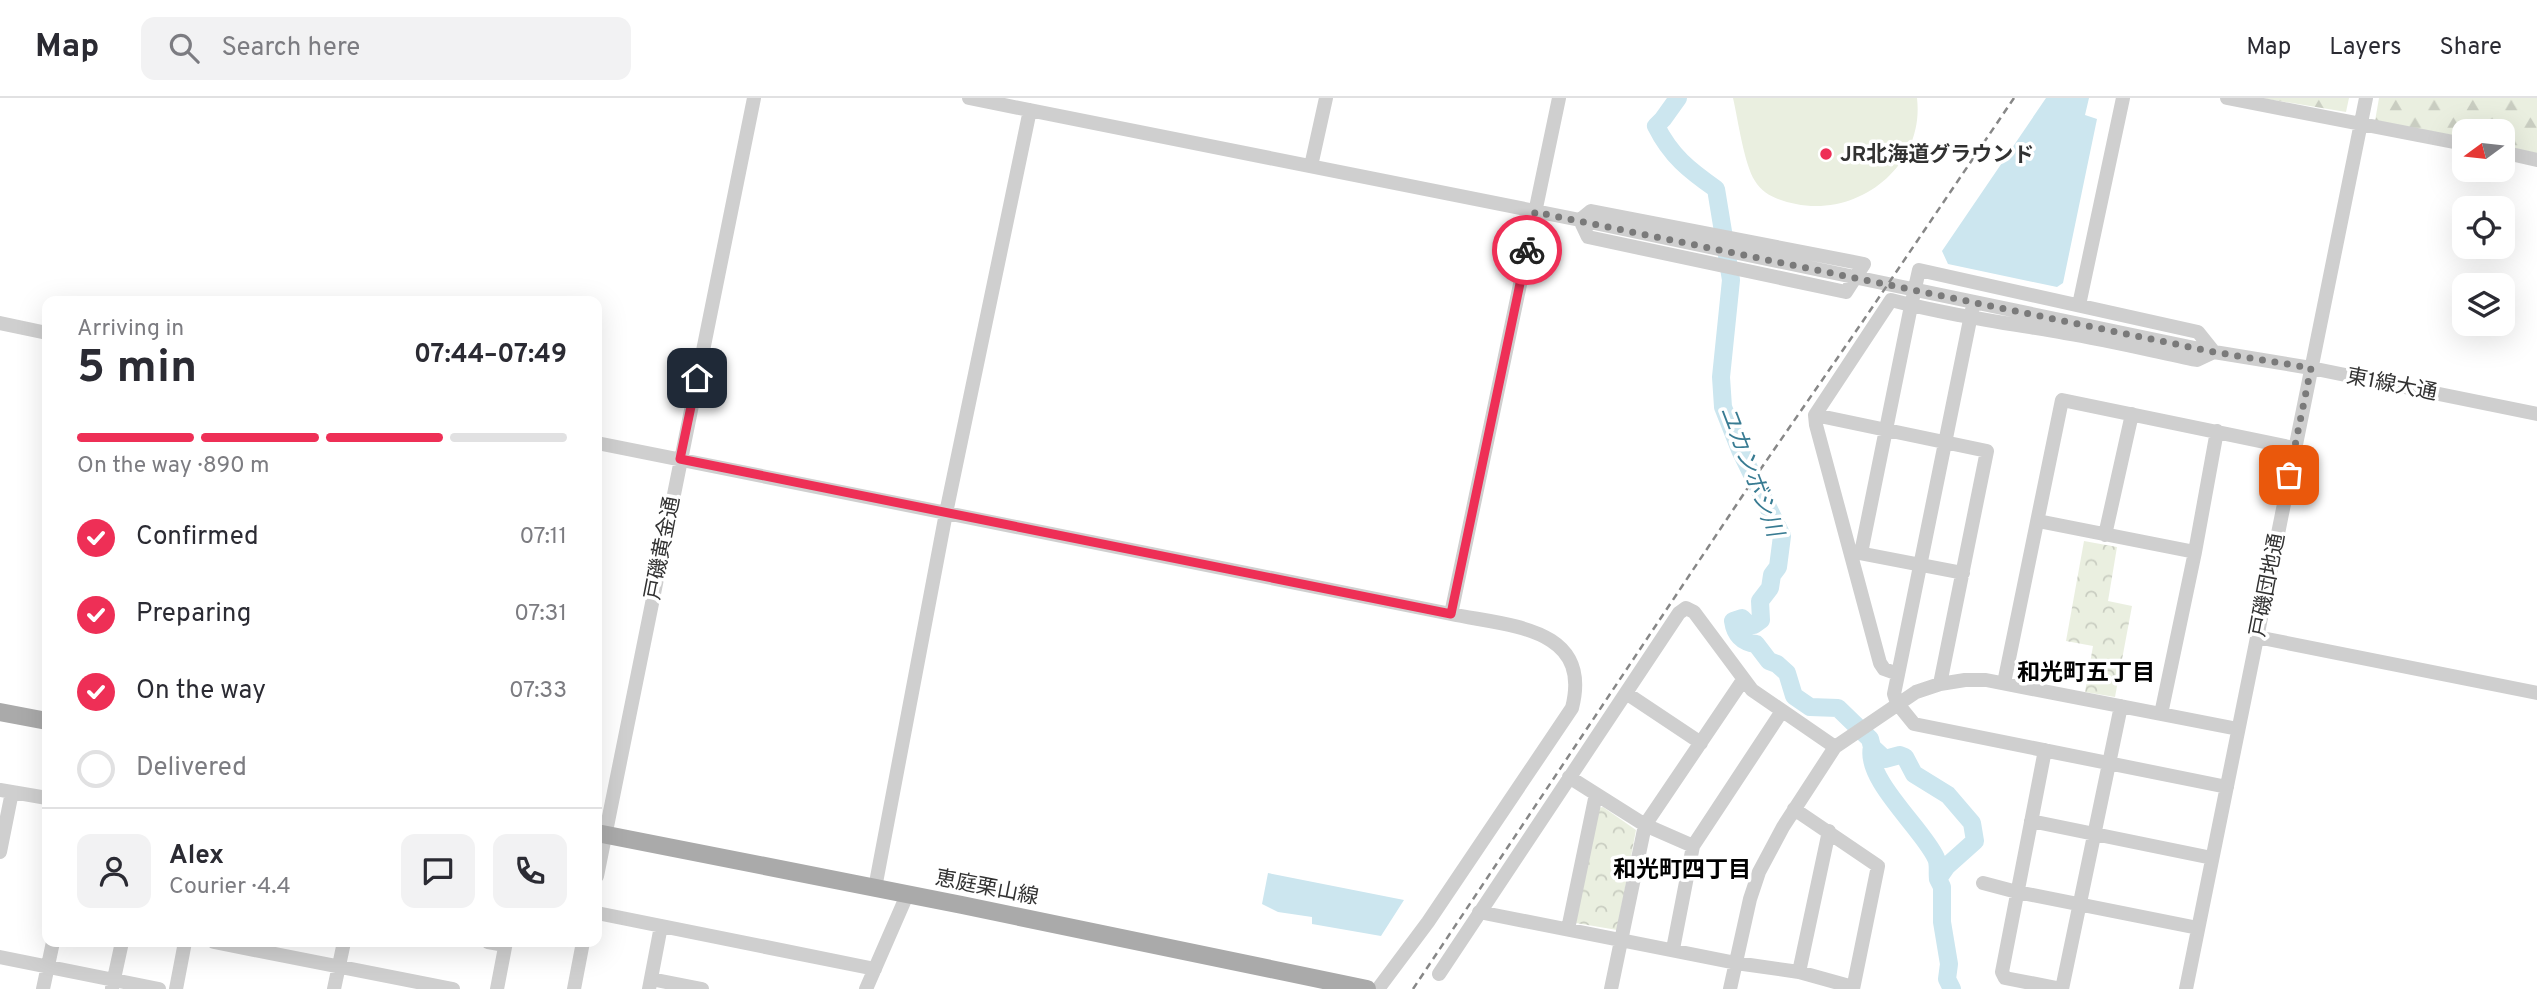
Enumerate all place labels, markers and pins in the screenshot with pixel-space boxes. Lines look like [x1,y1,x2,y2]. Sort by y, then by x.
place label: JR北海道グラウンド [1840,142,2034,169]
marker: JR北海道グラウンド [1818,146,1834,162]
pin [667,348,727,408]
pin [2259,445,2319,505]

